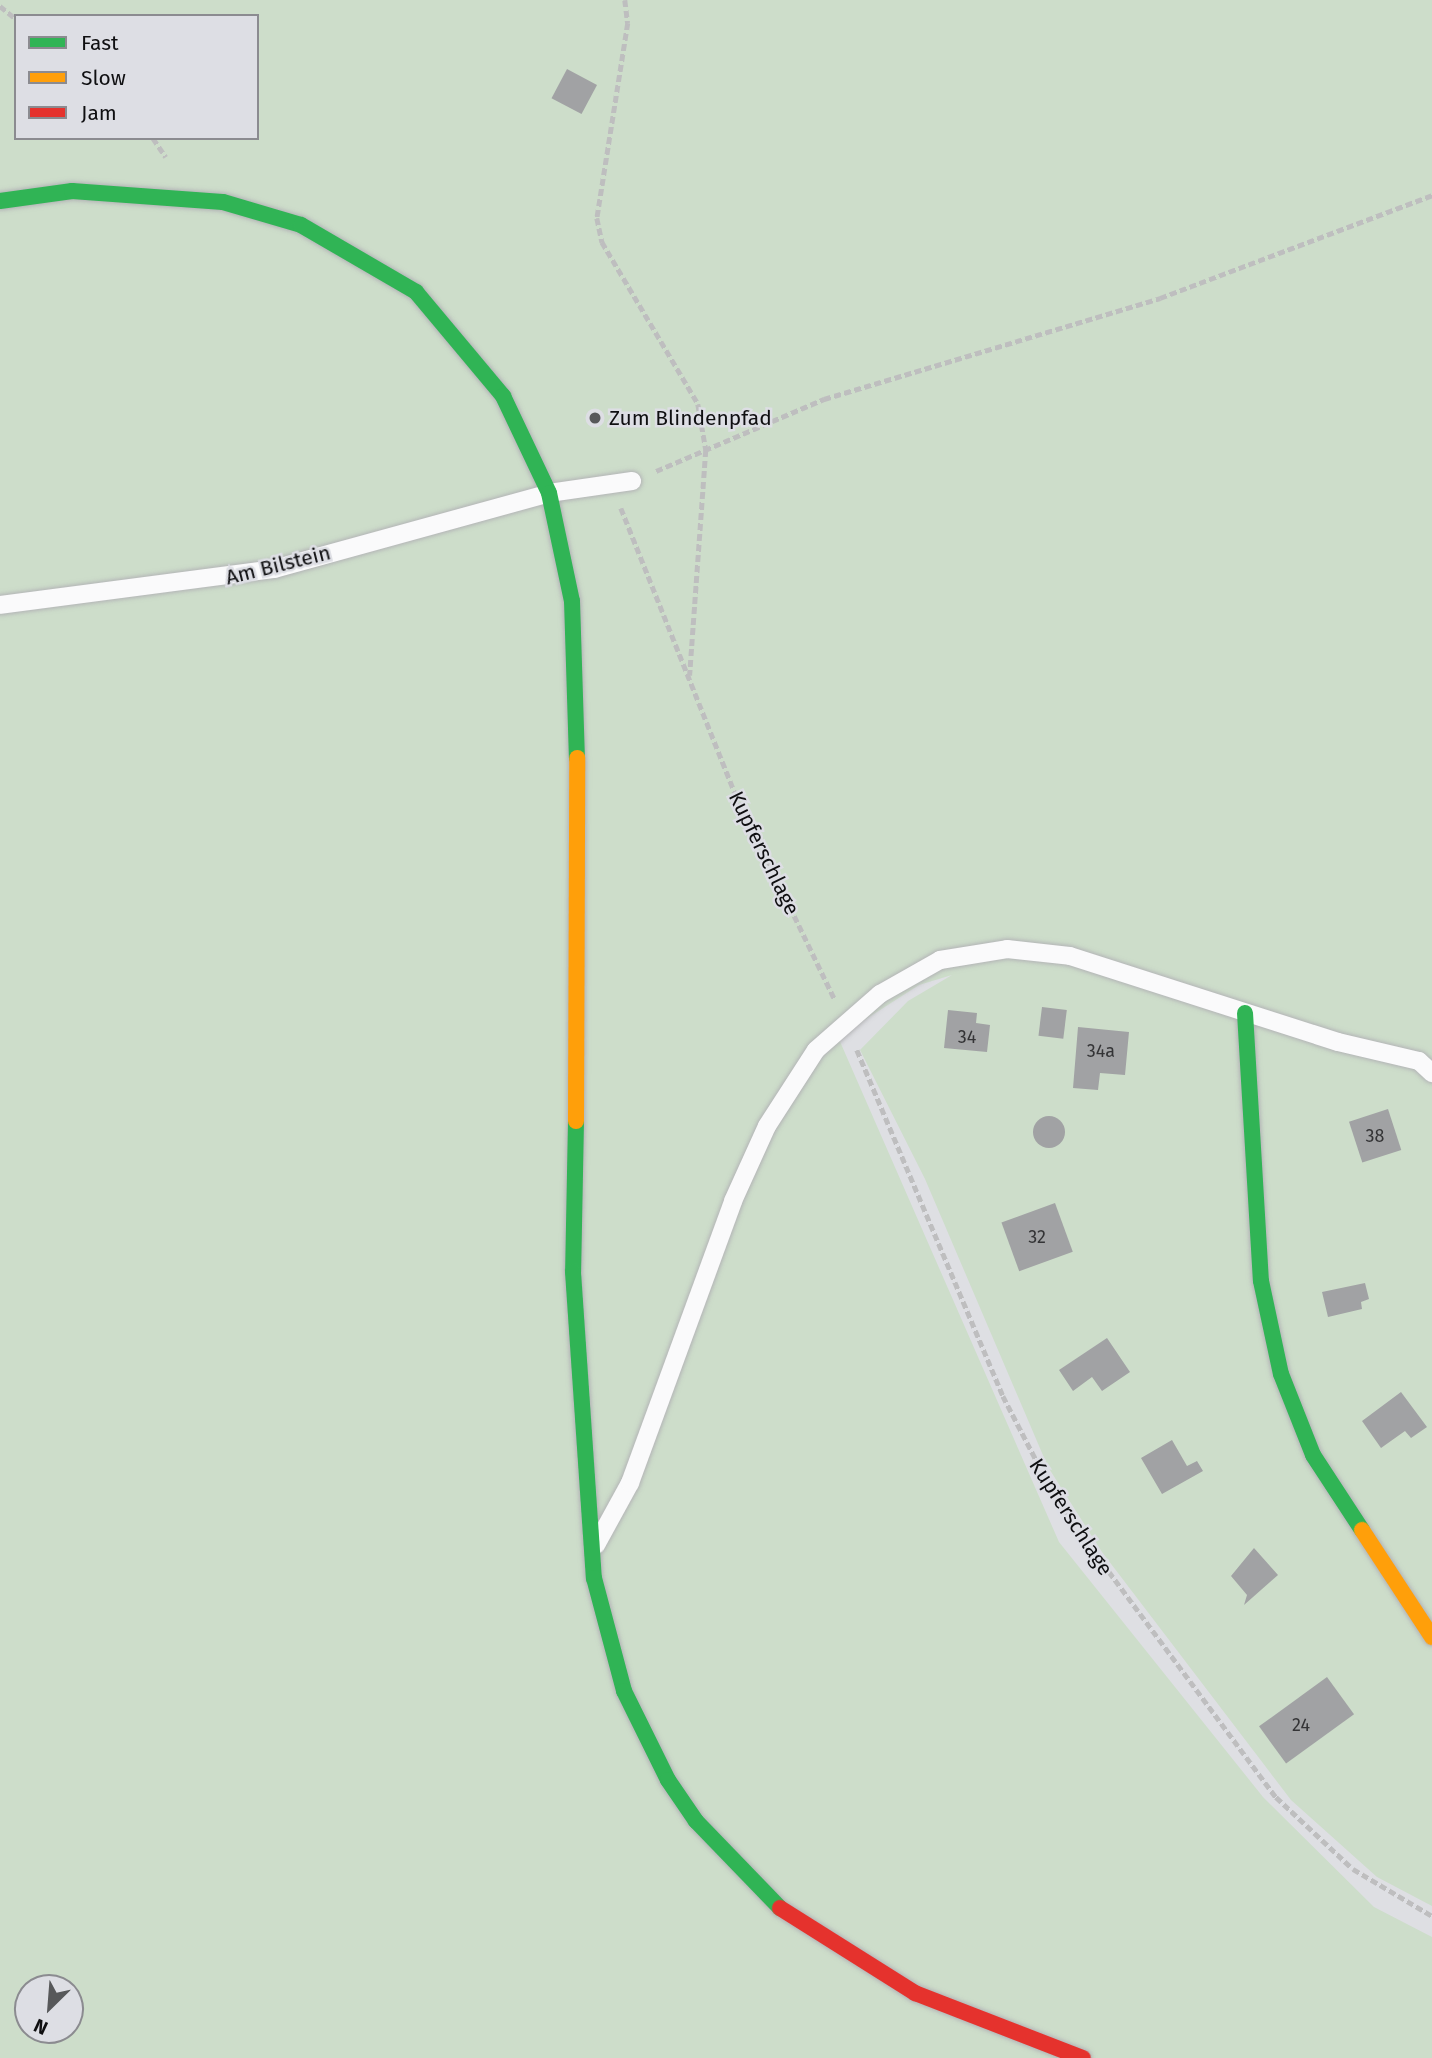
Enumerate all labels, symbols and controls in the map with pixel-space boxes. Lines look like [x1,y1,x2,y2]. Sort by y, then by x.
legend [14,14,259,140]
text: Fast [81,30,119,56]
text: Slow [81,65,126,91]
text: Jam [81,100,117,126]
place label: Zum Blindenpfad [609,405,772,431]
marker: Zum Blindenpfad [587,410,603,426]
street label: Am Bilstein [223,540,333,590]
street label: Kupferschlage [723,787,805,919]
house number: 34 [958,1026,976,1048]
house number: 34a [1087,1040,1115,1062]
house number: 38 [1366,1125,1384,1147]
house number: 32 [1028,1226,1046,1248]
street label: Kupferschlage [1024,1454,1118,1580]
house number: 24 [1292,1714,1310,1736]
north arrow [14,1974,84,2044]
text: N [30,2014,51,2040]

